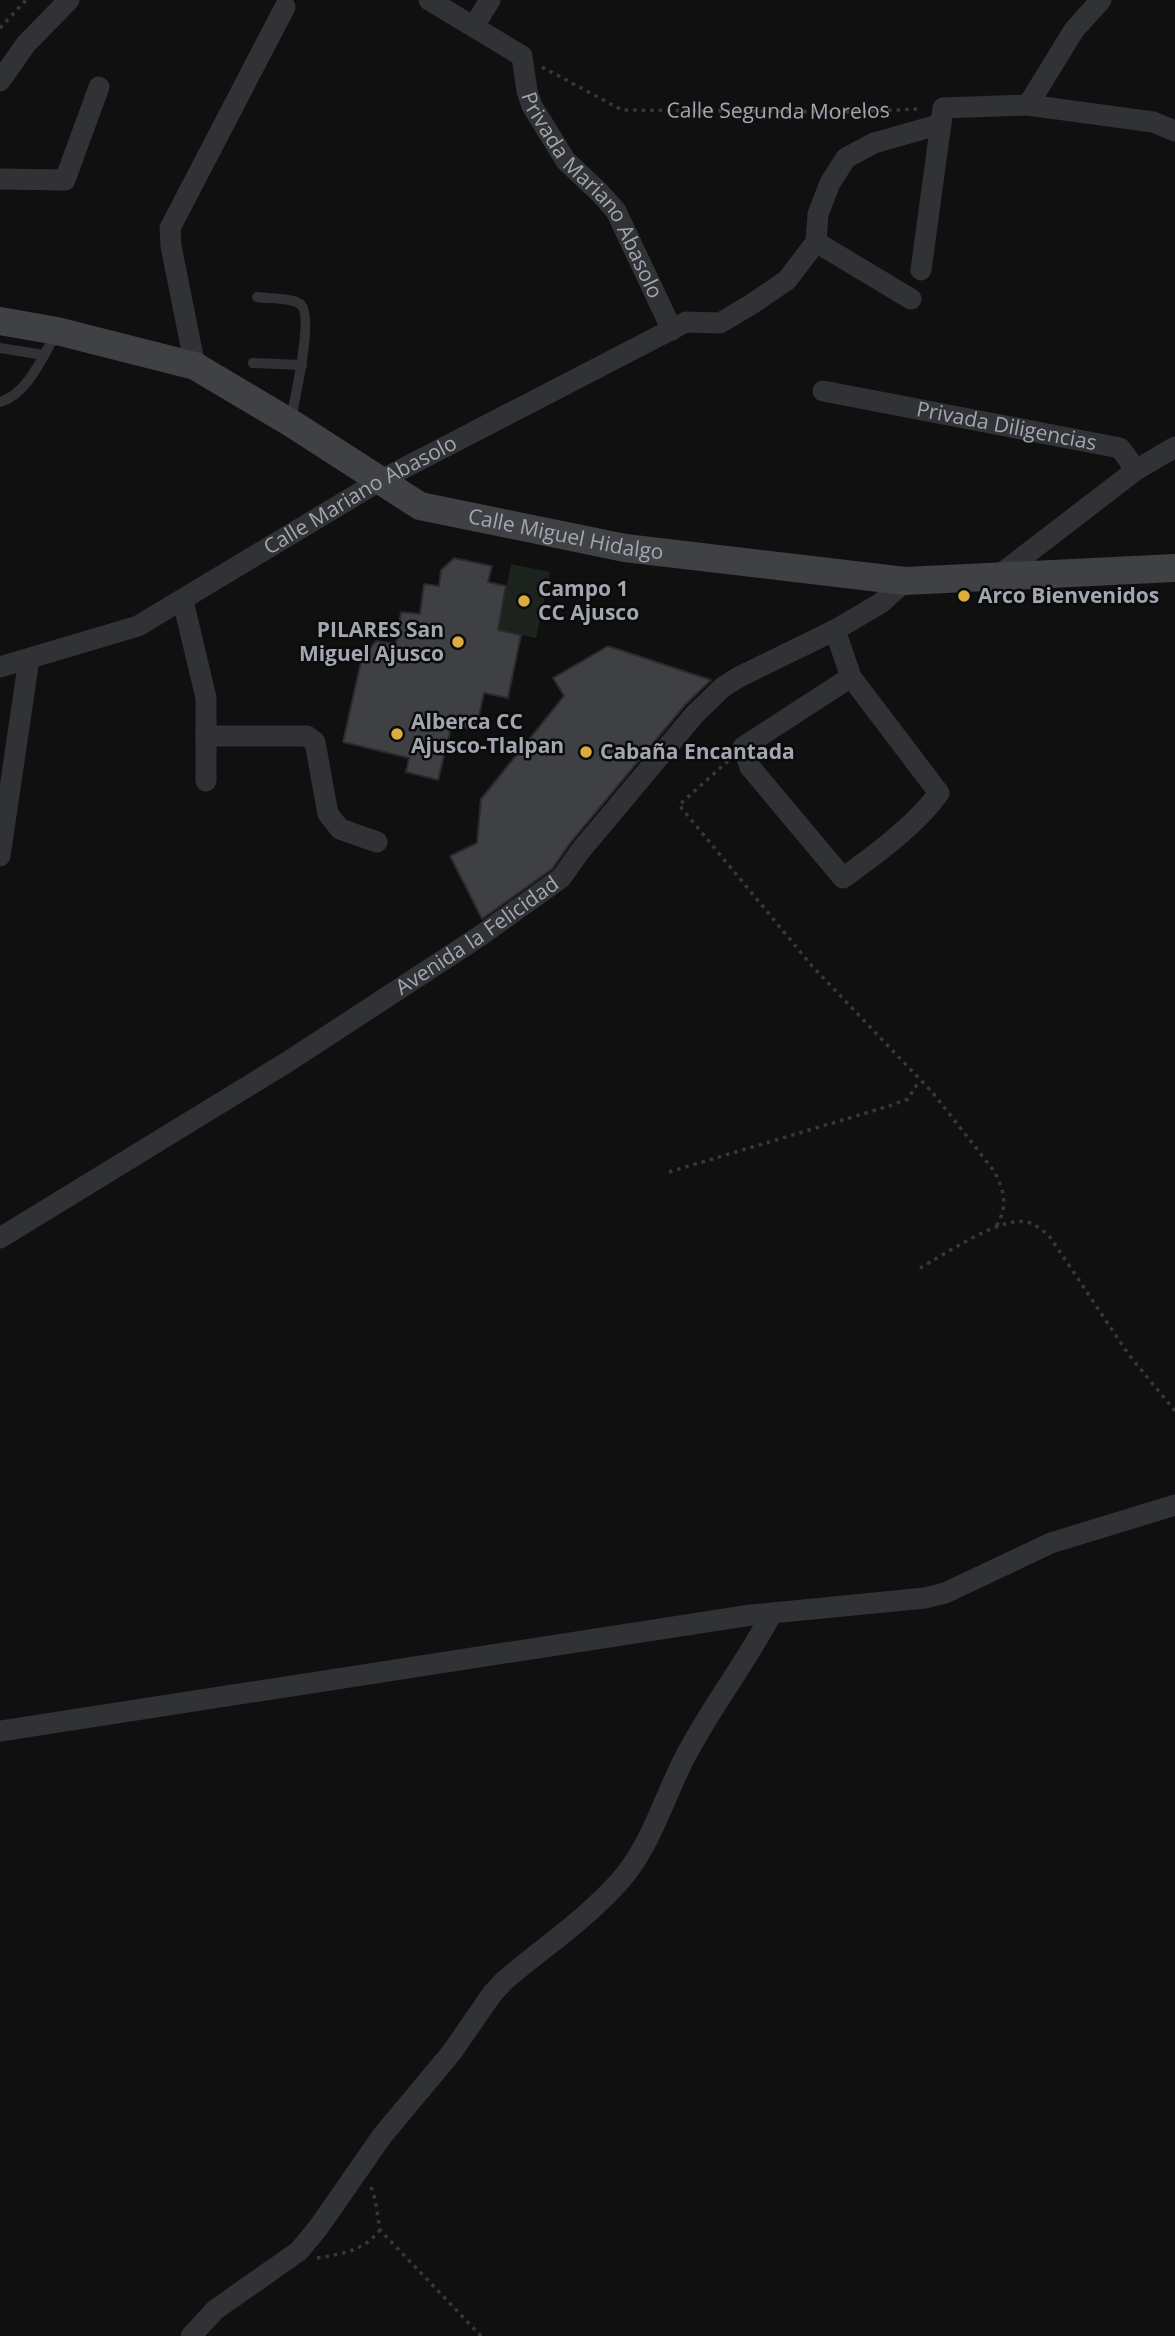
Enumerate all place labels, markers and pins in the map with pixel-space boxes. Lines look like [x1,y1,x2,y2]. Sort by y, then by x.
place label: Campo 1 CC Ajusco [538,574,639,626]
place label: Arco Bienvenidos [978,581,1159,609]
marker: Arco Bienvenidos [956,588,972,604]
marker: Campo 1 CC Ajusco [516,593,532,609]
place label: PILARES San Miguel Ajusco [299,615,444,667]
marker: PILARES San Miguel Ajusco [450,634,466,650]
place label: Alberca CC Ajusco-Tlalpan [411,707,564,759]
marker: Alberca CC Ajusco-Tlalpan [389,726,405,742]
place label: Cabaña Encantada [600,737,795,765]
marker: Cabaña Encantada [578,744,594,760]

